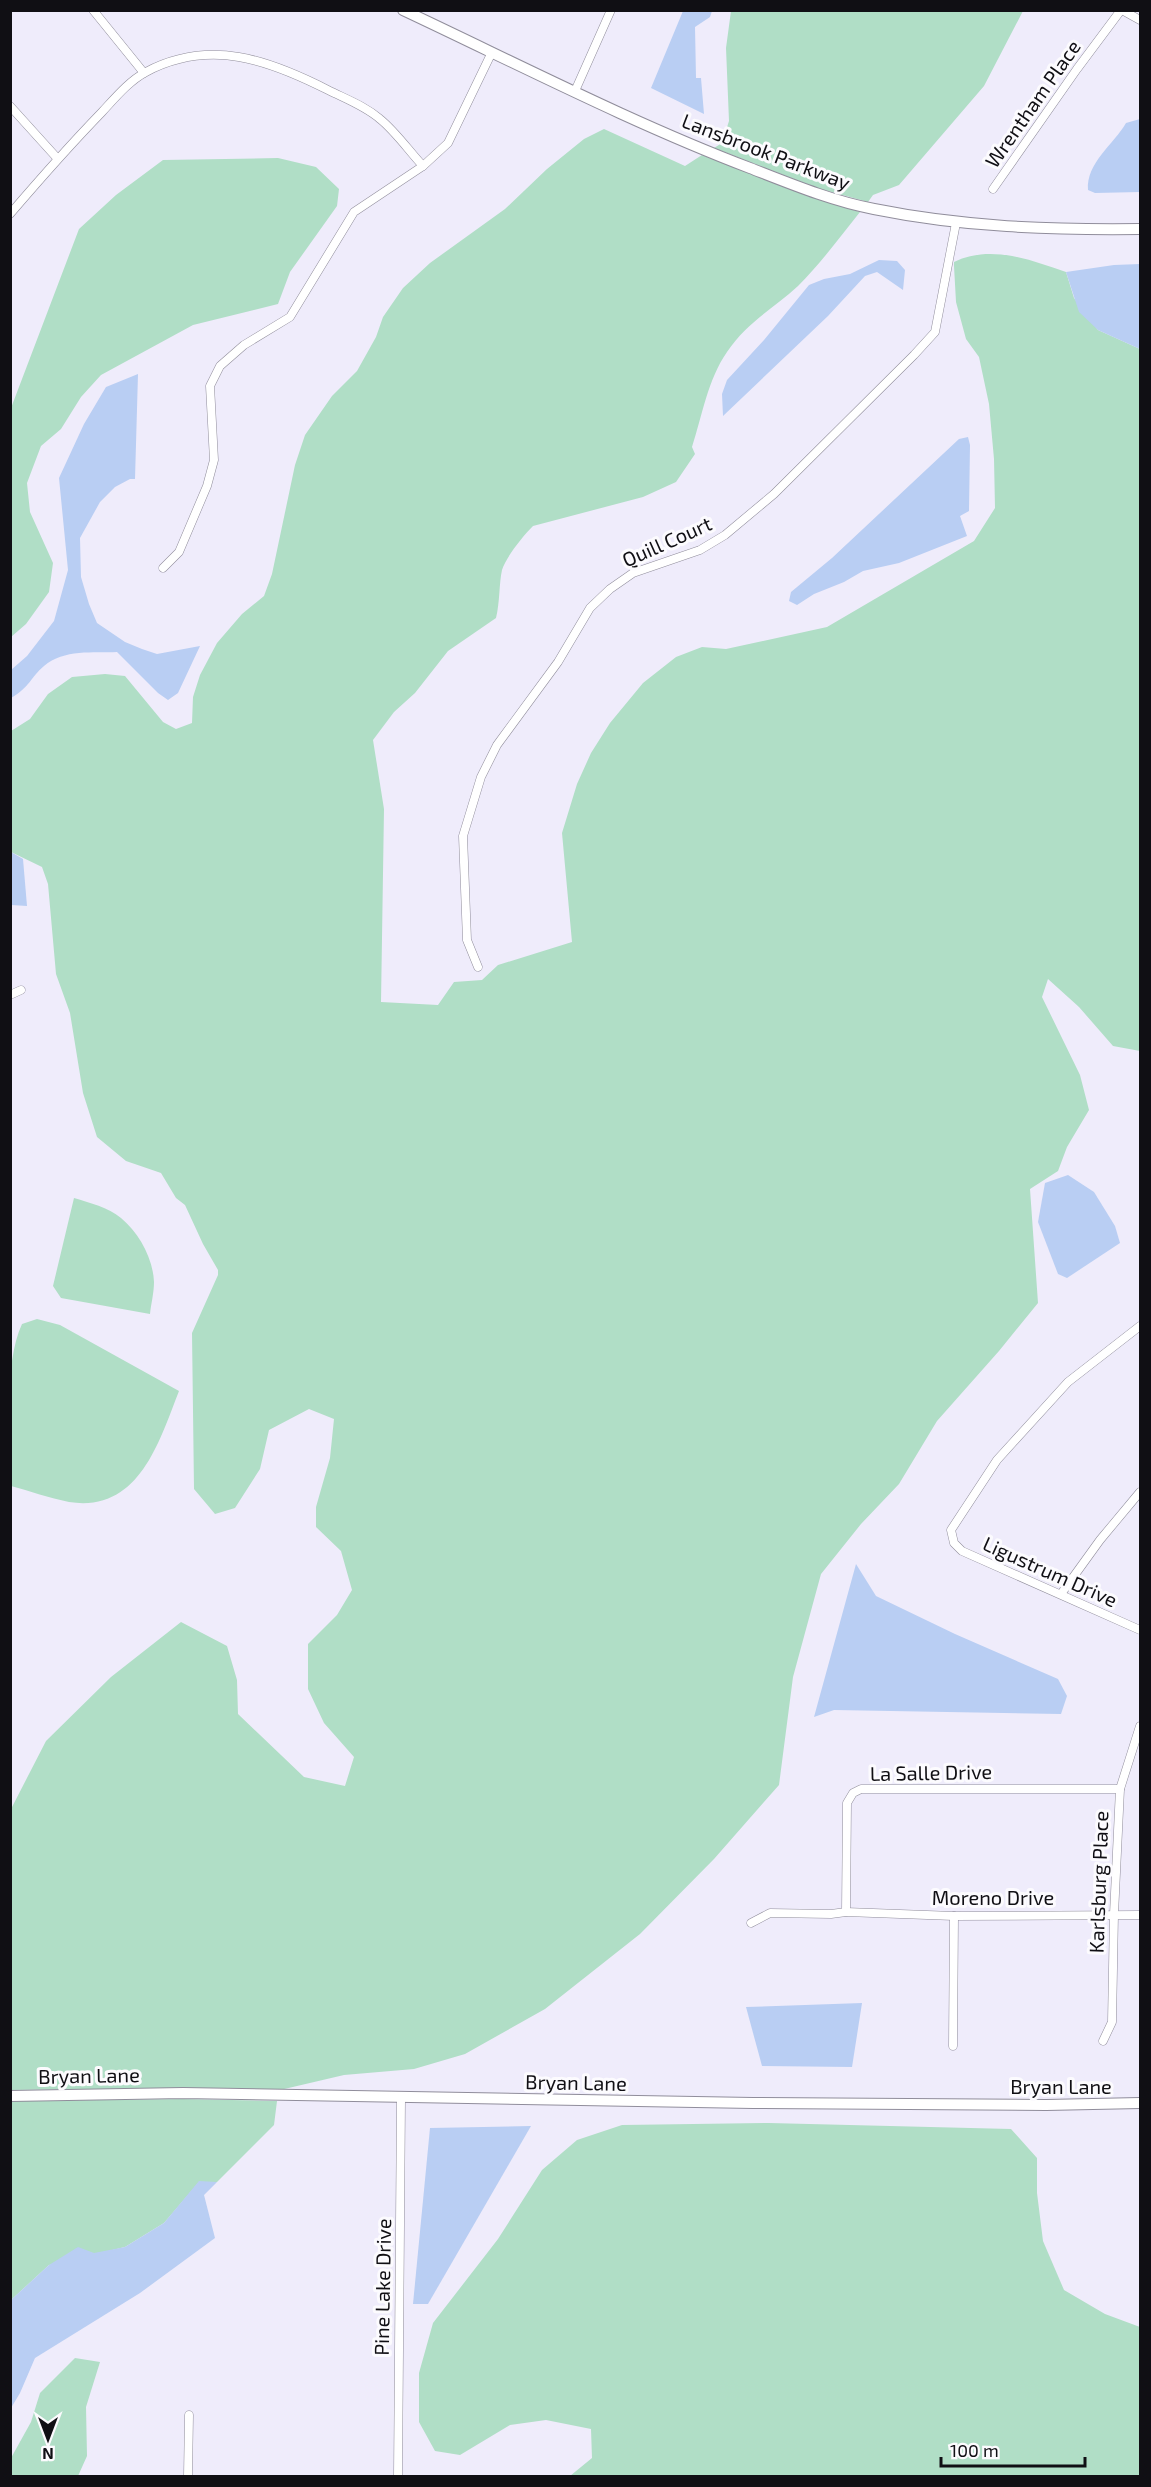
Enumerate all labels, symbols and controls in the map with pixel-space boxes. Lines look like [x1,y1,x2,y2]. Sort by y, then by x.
street label: Wrentham Place [979,35,1085,172]
street label: Lansbrook Parkway [679,108,854,194]
street label: Quill Court [618,511,715,571]
street label: Ligustrum Drive [980,1531,1121,1611]
street label: La Salle Drive [870,1759,992,1785]
street label: Karlsburg Place [1084,1810,1112,1954]
street label: Moreno Drive [932,1885,1054,1909]
street label: Bryan Lane [38,2062,140,2088]
street label: Bryan Lane [525,2069,627,2095]
street label: Bryan Lane [1010,2074,1112,2098]
street label: Pine Lake Drive [369,2218,395,2356]
north arrow [18,2409,78,2469]
scale bar [941,2430,1085,2468]
text: 100 m [950,2439,999,2461]
text: N [42,2445,54,2464]

